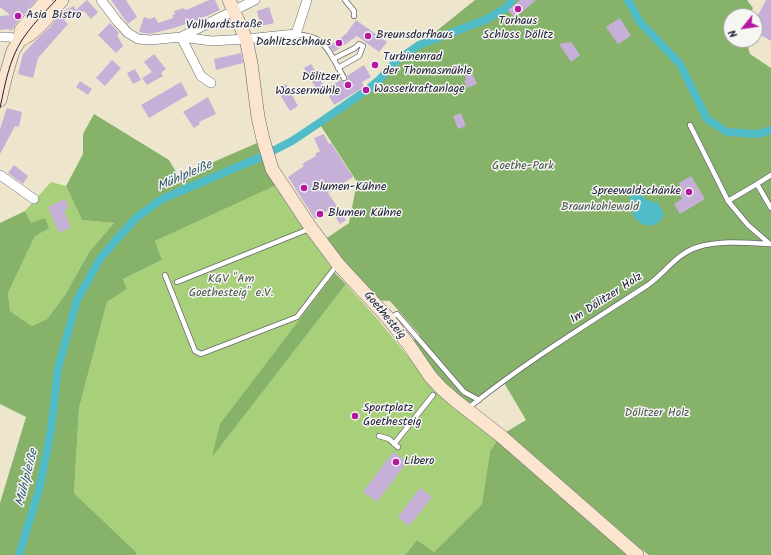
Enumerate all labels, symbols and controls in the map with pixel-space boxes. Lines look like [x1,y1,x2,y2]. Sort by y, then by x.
marker: Torhaus Schloss Dölitz [513,4,523,14]
north arrow [723,8,763,48]
place label: Asia Bistro [26,9,81,23]
marker: Asia Bistro [13,11,23,21]
place label: Torhaus Schloss Dölitz [483,15,553,43]
street label: Vollhardtstraße [186,18,262,34]
text: N [724,26,743,41]
place label: Breunsdorfhaus [376,29,453,43]
marker: Breunsdorfhaus [363,31,373,41]
place label: Dahlitzschhaus [256,36,331,50]
marker: Dahlitzschhaus [334,38,344,48]
place label: Turbinenrad der Thomasmühle [383,51,472,79]
marker: Turbinenrad der Thomasmühle [370,60,380,70]
place label: Dölitzer Wassermühle [275,71,340,99]
marker: Dölitzer Wassermühle [343,80,353,90]
place label: Wasserkraftanlage [374,83,465,97]
marker: Wasserkraftanlage [361,85,371,95]
water label: Mühlpleiße [155,158,215,196]
park label: Goethe-Park [492,160,554,174]
place label: Blumen-Kühne [312,181,386,195]
marker: Blumen-Kühne [299,183,309,193]
place label: Spreewaldschänke [592,185,681,199]
marker: Spreewaldschänke [684,187,694,197]
park label: Braunkohlewald [561,201,639,215]
place label: Blumen Kühne [328,207,402,221]
marker: Blumen Kühne [315,209,325,219]
street label: Im Dölitzer Holz [568,270,646,328]
park label: KGV "Am Goethesteig" e.V. [189,273,273,301]
street label: Goethesteig [360,289,408,343]
place label: Sportplatz Goethesteig [363,402,421,430]
park label: Dölitzer Holz [625,407,689,421]
marker: Sportplatz Goethesteig [350,411,360,421]
water label: Mühlpleiße [13,448,43,508]
place label: Libero [404,455,435,469]
marker: Libero [391,457,401,467]

